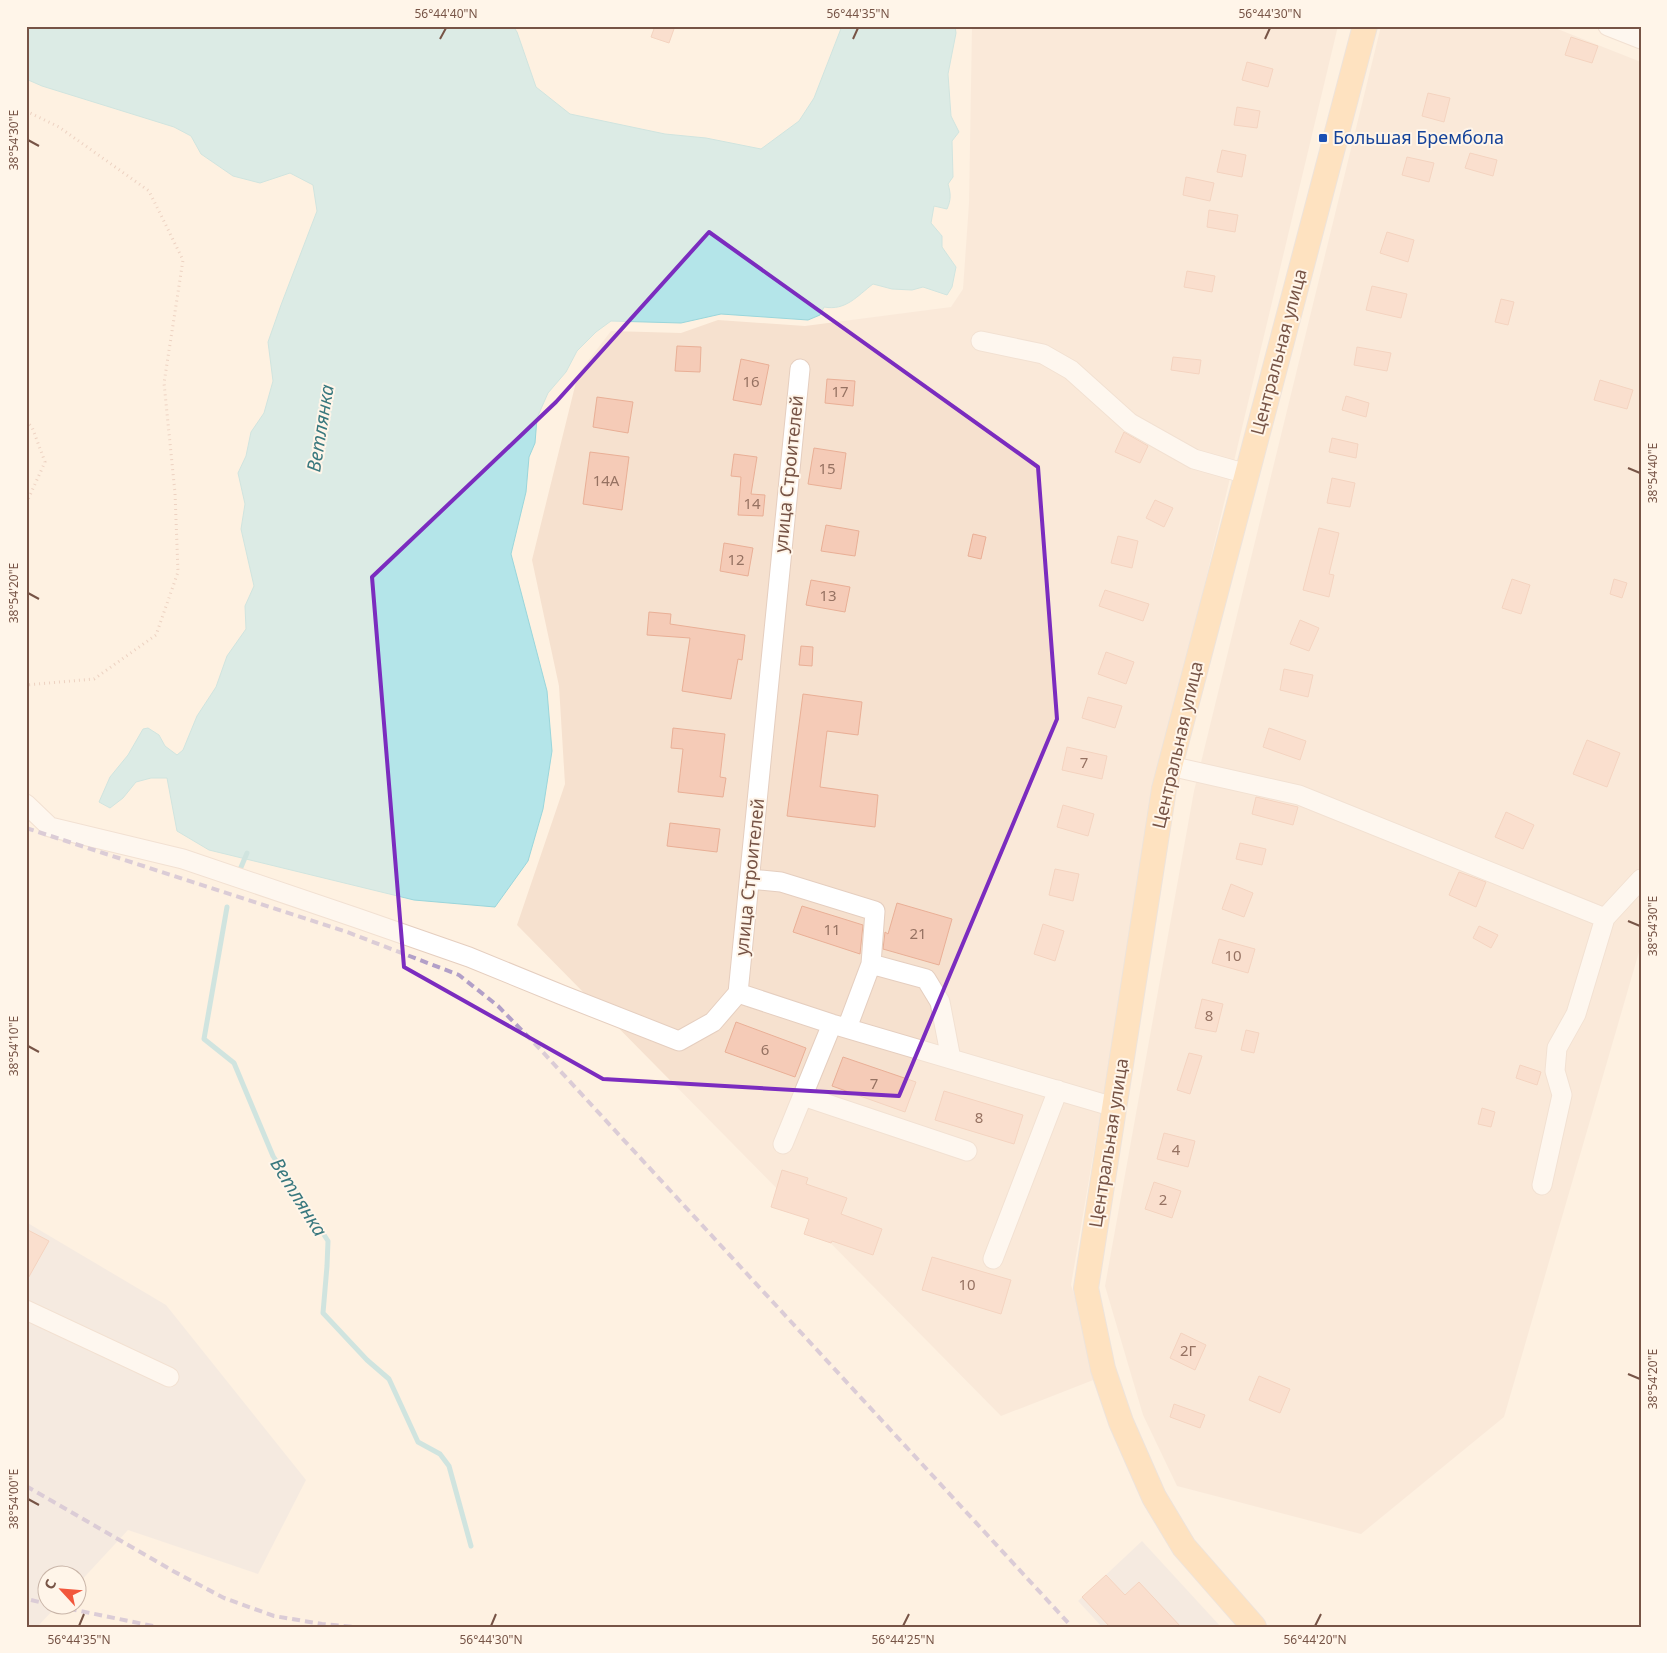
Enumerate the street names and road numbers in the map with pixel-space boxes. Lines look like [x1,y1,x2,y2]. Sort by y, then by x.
street label: Центральная улица [1244,266,1312,438]
street label: улица Строителей [768,394,808,554]
street label: Центральная улица [1146,659,1208,831]
street label: улица Строителей [729,797,769,957]
street label: Центральная улица [1083,1056,1133,1229]

